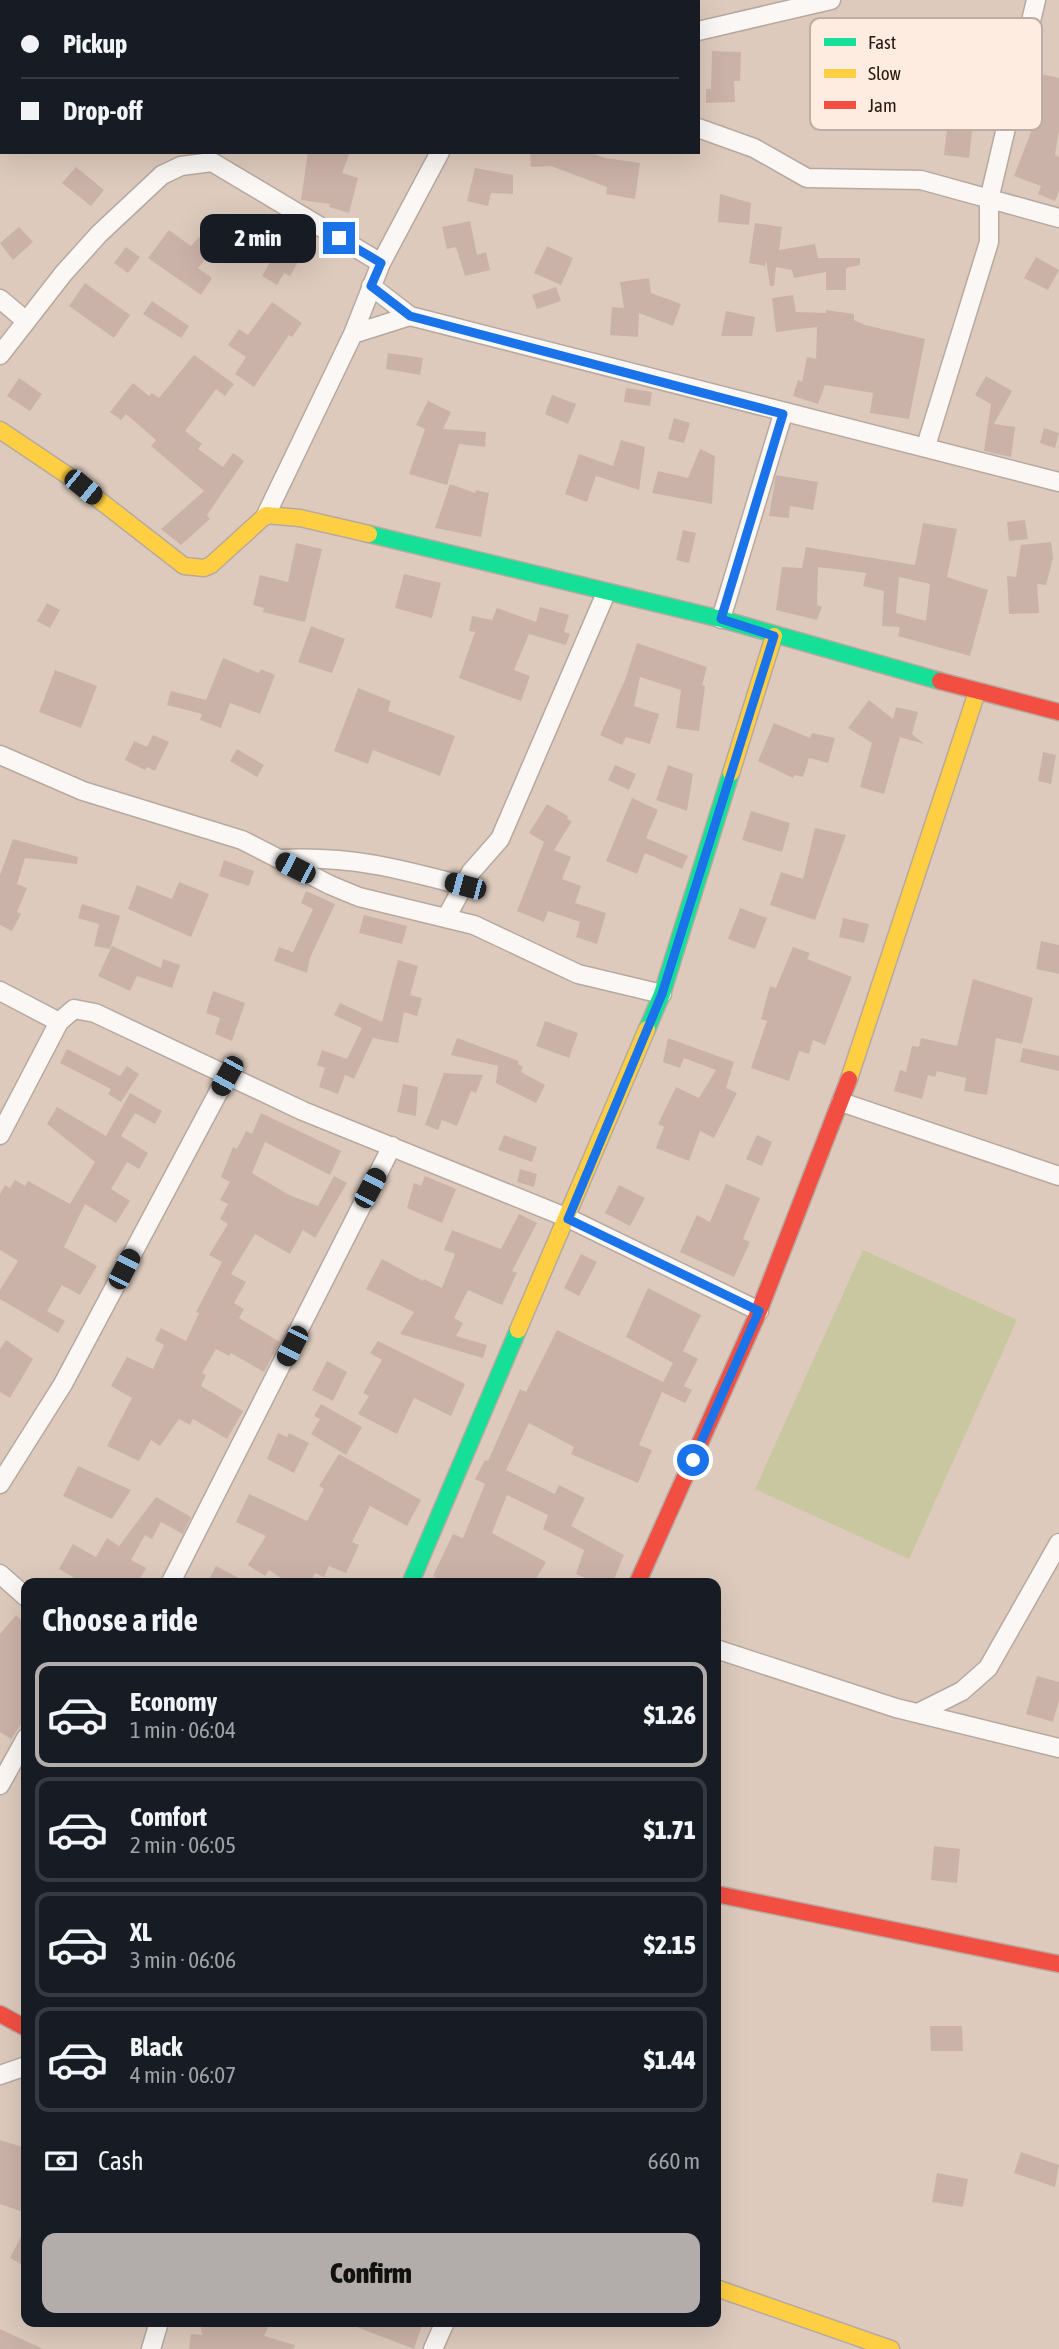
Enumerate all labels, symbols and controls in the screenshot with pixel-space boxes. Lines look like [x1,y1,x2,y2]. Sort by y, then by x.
legend [810,18,1042,130]
text: Pickup [63,29,127,59]
text: Fast [868,31,896,53]
text: Slow [868,62,902,84]
text: Jam [868,94,897,116]
text: Drop-off [63,96,143,126]
callout: 2 min [199,214,314,262]
route end [323,222,355,254]
text: 2 min [235,225,281,251]
car [61,466,106,508]
car [272,849,319,887]
car [442,870,489,902]
car [208,1053,247,1099]
car [351,1165,390,1211]
car [106,1246,143,1292]
car [274,1323,311,1369]
route start [677,1444,709,1476]
text: Choose a ride [42,1601,198,1638]
icon: car [46,1683,109,1746]
text: Economy [130,1687,217,1717]
text: $1.26 [644,1700,696,1730]
text: 1 min · 06:04 [130,1717,236,1743]
icon: car [46,1798,109,1861]
text: Comfort [130,1802,207,1832]
text: $1.71 [644,1815,696,1845]
text: 2 min · 06:05 [130,1832,236,1858]
icon: car [46,1913,109,1976]
text: XL [130,1917,152,1947]
text: $2.15 [644,1930,696,1960]
text: 3 min · 06:06 [130,1947,236,1973]
icon: car [46,2028,109,2091]
text: Black [130,2032,182,2062]
text: $1.44 [644,2045,696,2075]
text: 4 min · 06:07 [130,2062,236,2088]
icon: cash [42,2142,80,2180]
text: Cash [98,2146,144,2176]
text: 660 m [648,2148,700,2174]
button: Confirm [42,2233,700,2313]

